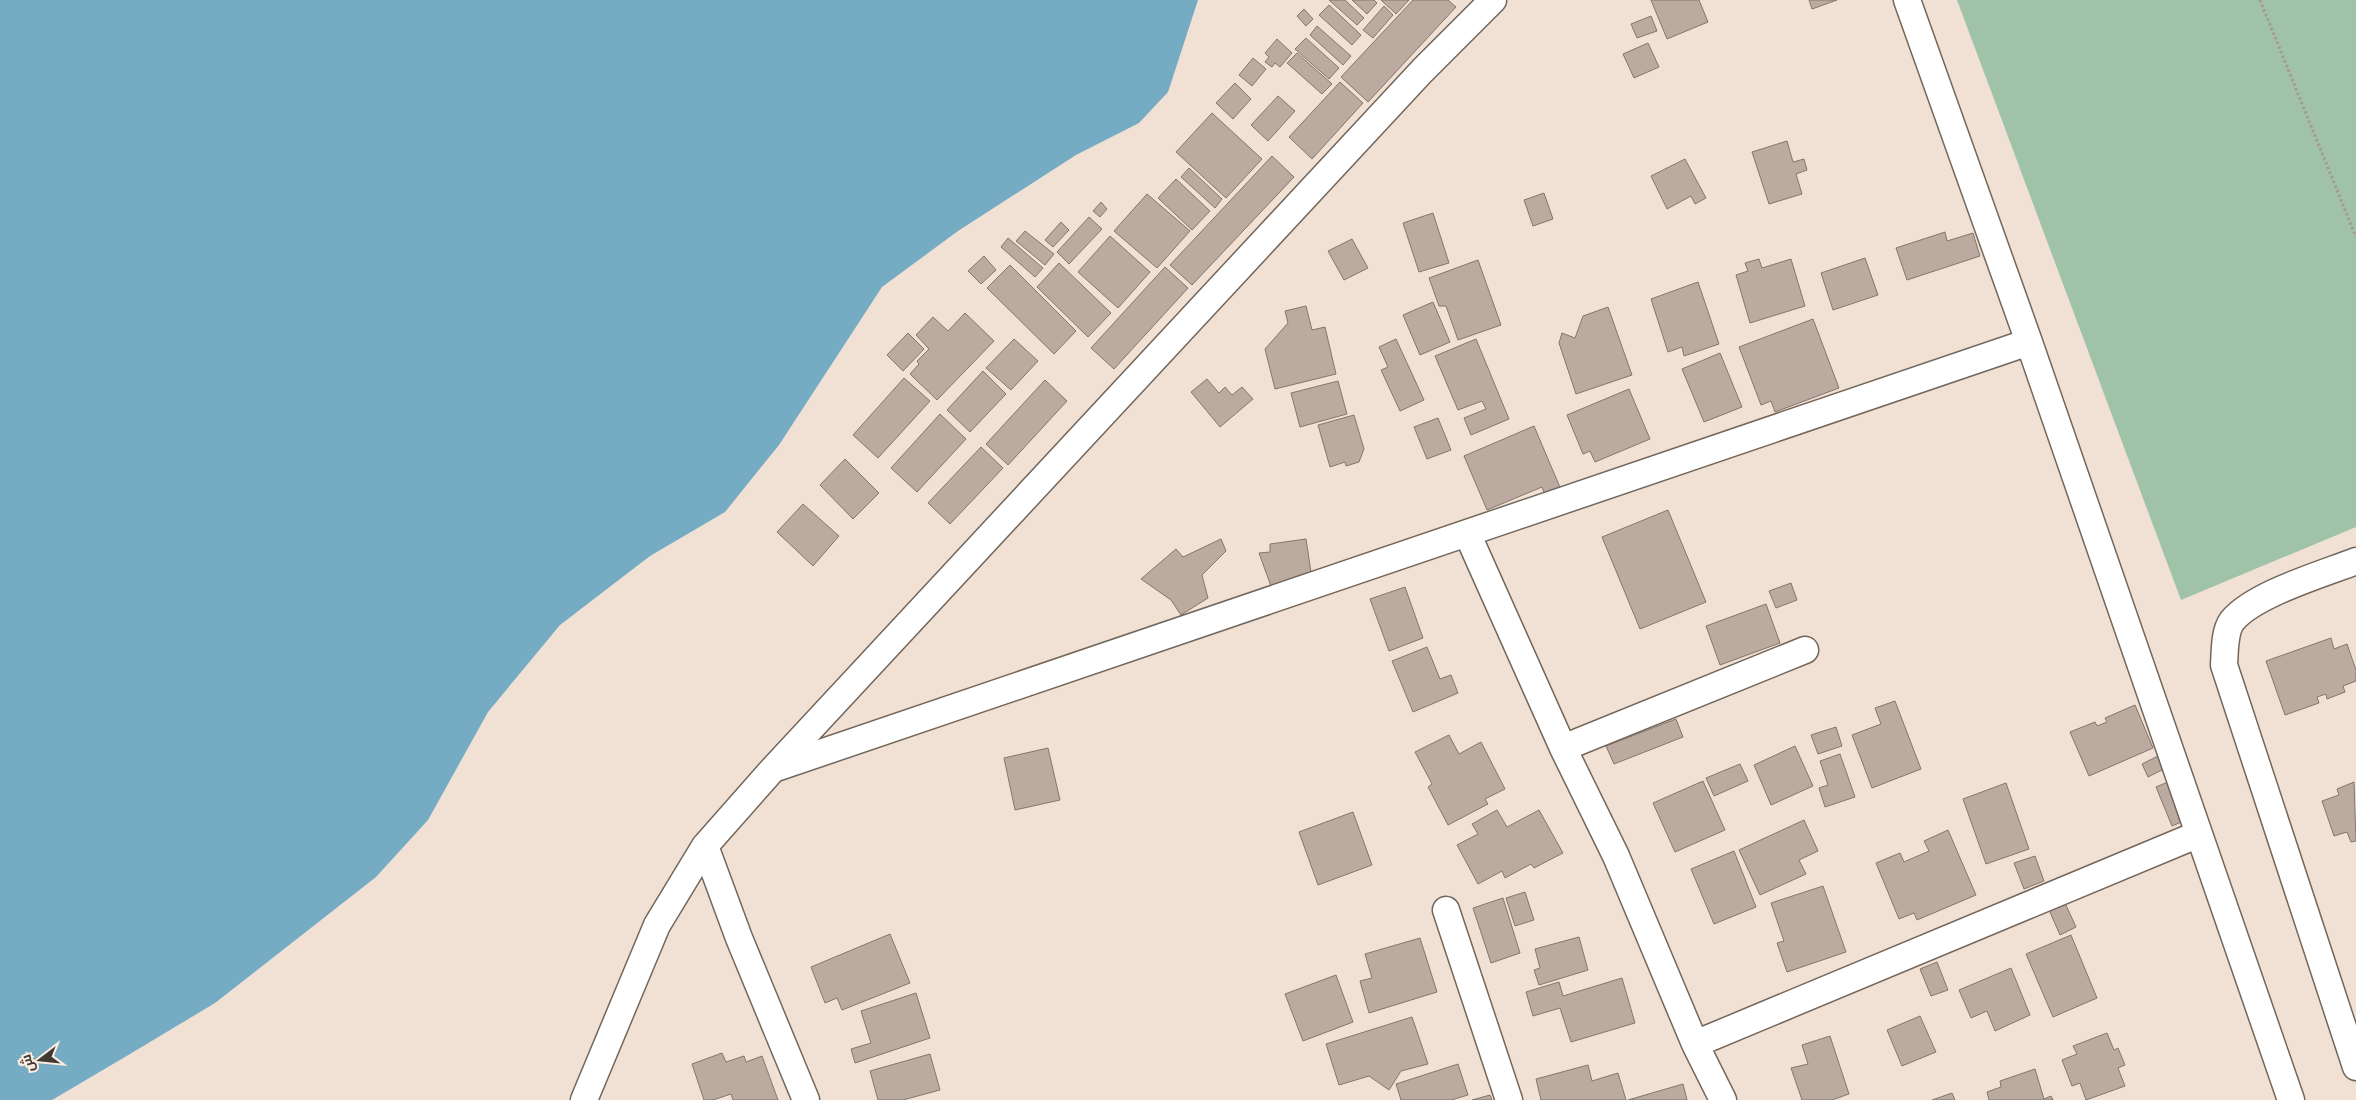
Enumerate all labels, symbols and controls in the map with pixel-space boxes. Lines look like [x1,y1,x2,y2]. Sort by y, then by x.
north arrow [15,1035,65,1085]
text: ش [16,1052,39,1075]

